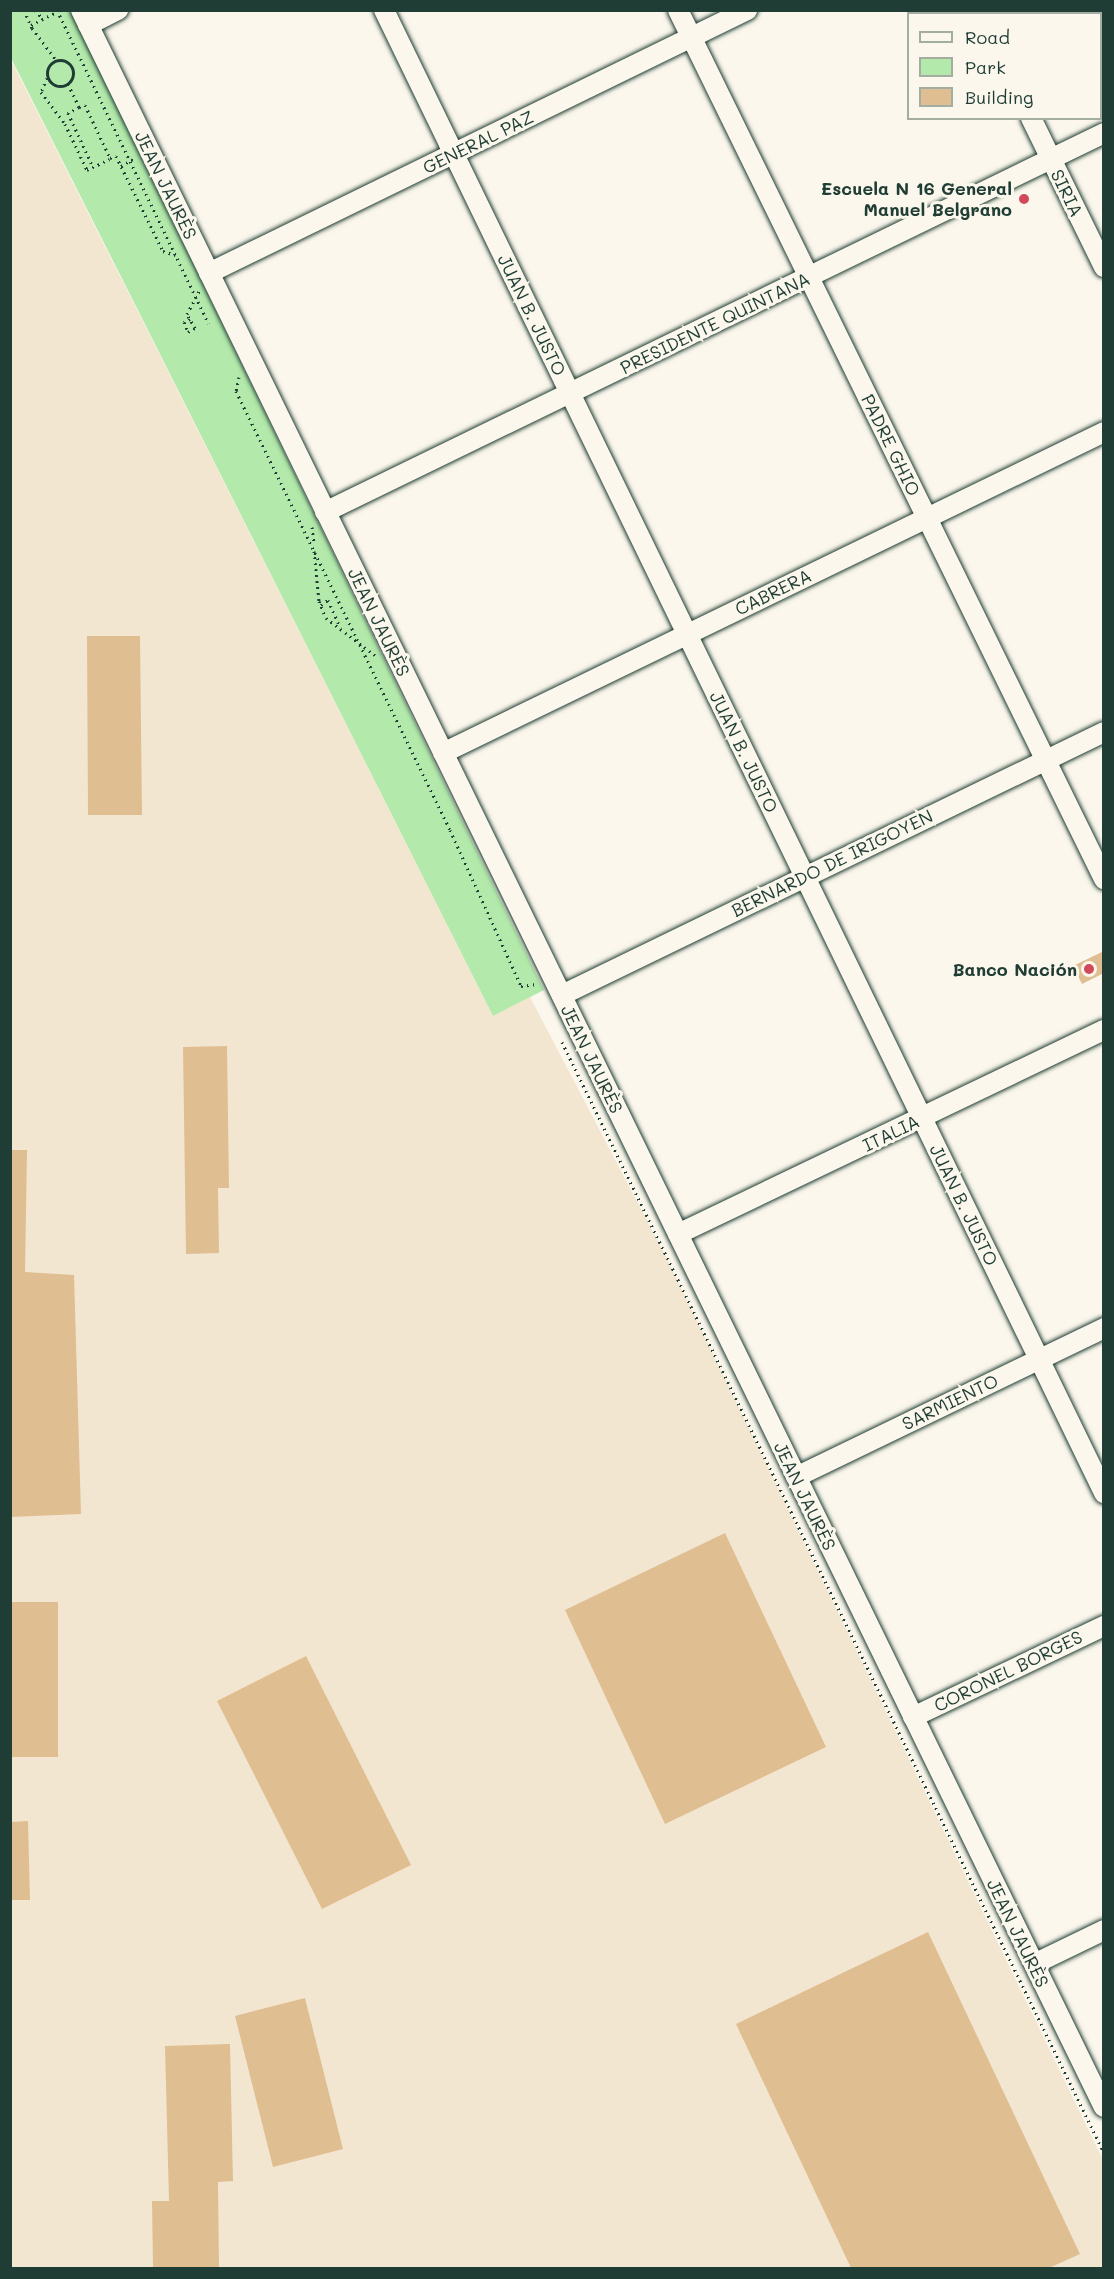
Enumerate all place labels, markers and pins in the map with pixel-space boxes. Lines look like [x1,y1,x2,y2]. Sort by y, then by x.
place label: Escuela N 16 General Manuel Belgrano [821,178,1012,220]
marker: Escuela N 16 General Manuel Belgrano [1017,192,1031,206]
place label: Banco Nación [952,958,1077,980]
marker: Banco Nación [1082,962,1096,976]

